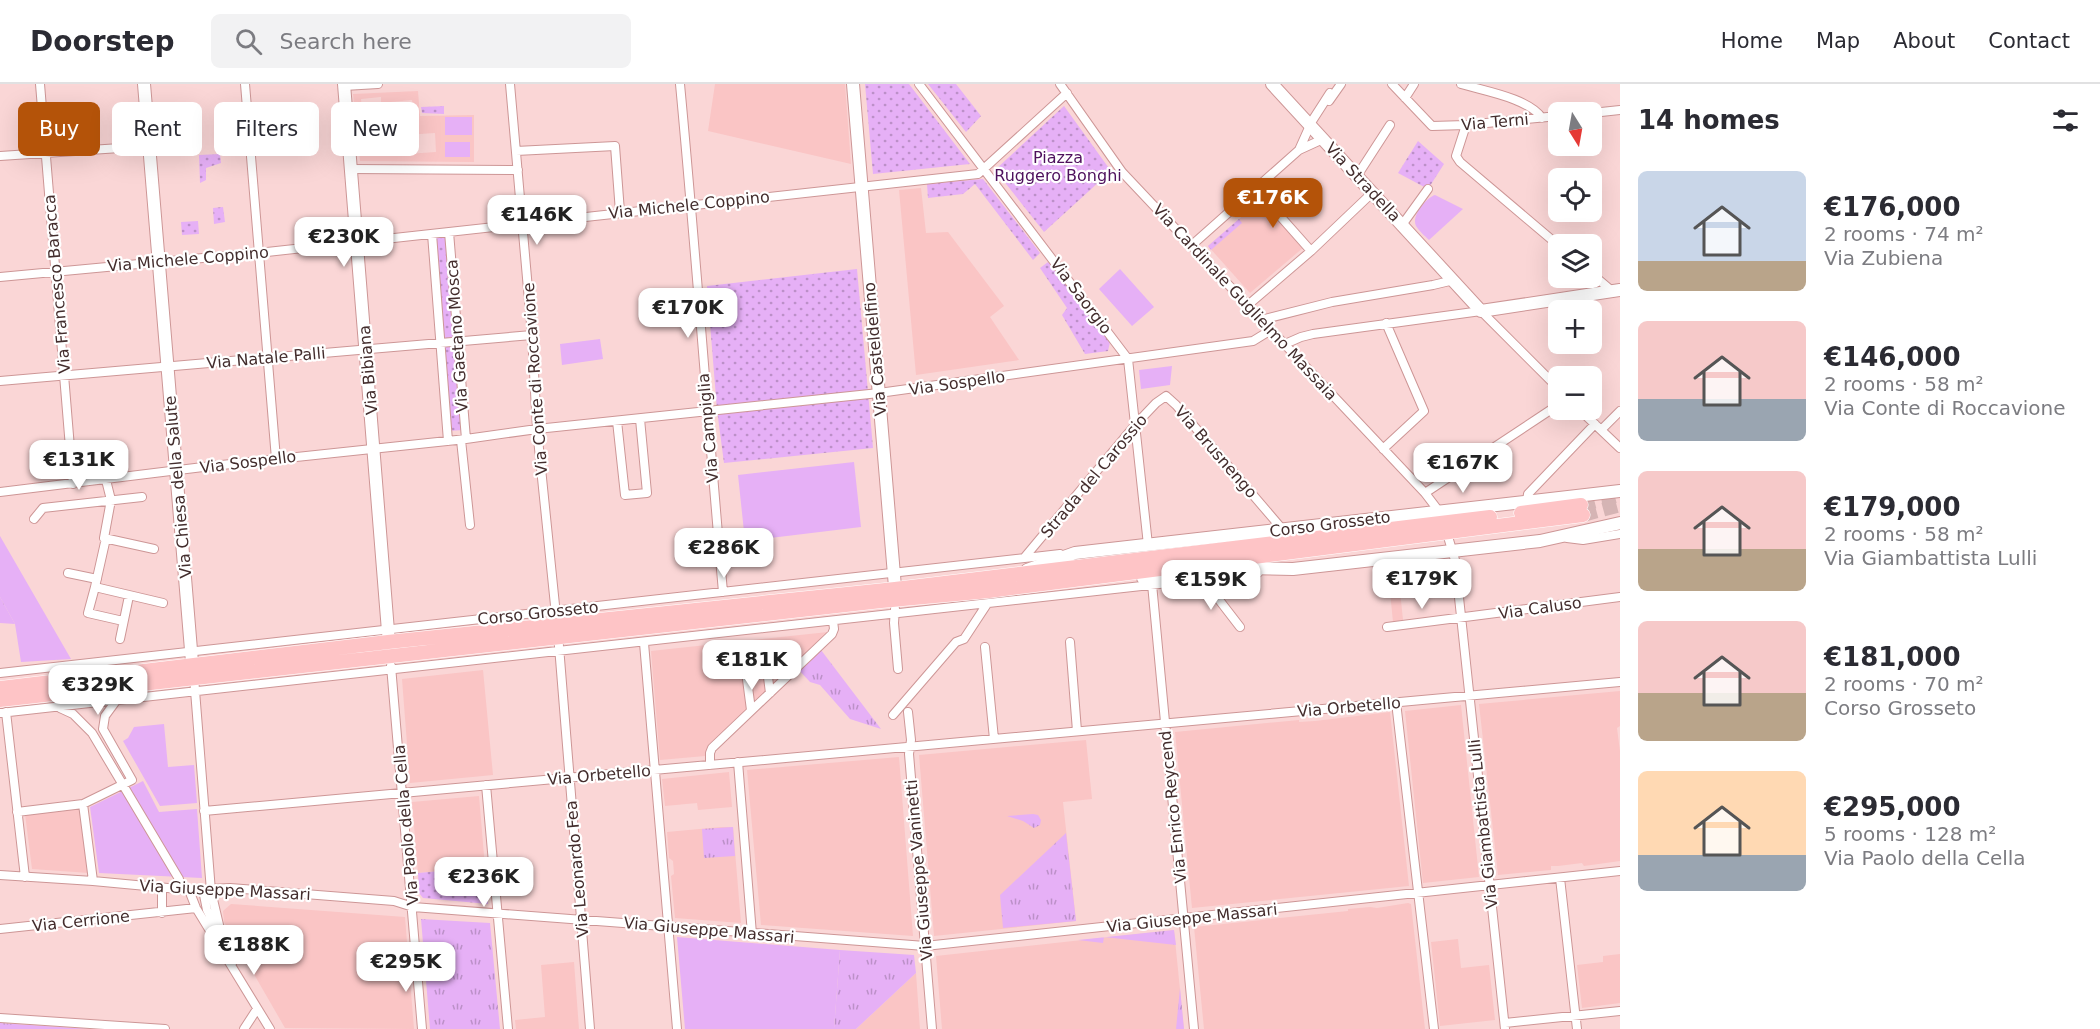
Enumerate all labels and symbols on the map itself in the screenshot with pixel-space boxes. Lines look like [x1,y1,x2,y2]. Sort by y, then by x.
north arrow [1548,102,1602,156]
street label: Via Terni [1460,110,1530,134]
street label: Via Stradella [1321,138,1405,226]
park label: Piazza Ruggero Bonghi [994,148,1122,185]
pin: €176K [1231,178,1315,229]
street label: Via Michele Coppino [607,187,771,223]
street label: Via Francesco Baracca [40,194,74,374]
pin: €146K [495,195,579,246]
street label: Via Cardinale Guglielmo Massaia [1149,200,1341,404]
pin: €230K [302,217,386,268]
street label: Via Michele Coppino [106,242,270,276]
street label: Via Saorgio [1046,254,1116,338]
street label: Via Gaetano Mosca [442,259,472,413]
street label: Via Casteldelfino [860,281,890,417]
street label: Via Conte di Roccavione [519,282,551,476]
pin: €170K [646,288,730,339]
street label: Via Bibiana [355,324,381,416]
street label: Via Natale Palli [206,343,326,373]
street label: Via Sospello [908,367,1006,399]
street label: Via Campiglia [694,372,722,484]
street label: Via Chiesa della Salute [161,395,195,579]
street label: Via Brusnengo [1171,402,1261,502]
street label: Strada del Carossio [1037,410,1151,542]
pin: €131K [37,440,121,491]
pin: €167K [1421,443,1505,494]
street label: Via Sospello [199,447,297,477]
street label: Corso Grosseto [1268,507,1392,541]
pin: €286K [682,528,766,579]
pin: €179K [1380,559,1464,610]
pin: €159K [1169,560,1253,611]
street label: Via Caluso [1497,593,1583,623]
street label: Corso Grosseto [476,597,600,629]
pin: €181K [710,640,794,691]
pin: €329K [56,665,140,716]
street label: Via Orbetello [1296,693,1402,721]
street label: Via Enrico Reycend [1156,730,1190,884]
street label: Via Giambattista Lulli [1465,738,1501,910]
street label: Via Paolo della Cella [390,744,422,906]
street label: Via Orbetello [546,761,652,789]
street label: Via Giuseppe Vaninetti [902,779,936,961]
street label: Via Leonardo Fea [562,800,592,938]
pin: €236K [442,857,526,908]
street label: Via Giuseppe Massari [139,876,311,904]
street label: Via Giuseppe Massari [1106,900,1278,936]
street label: Via Cerrione [31,906,131,936]
street label: Via Giuseppe Massari [623,913,795,947]
pin: €188K [212,925,296,976]
pin: €295K [364,942,448,993]

